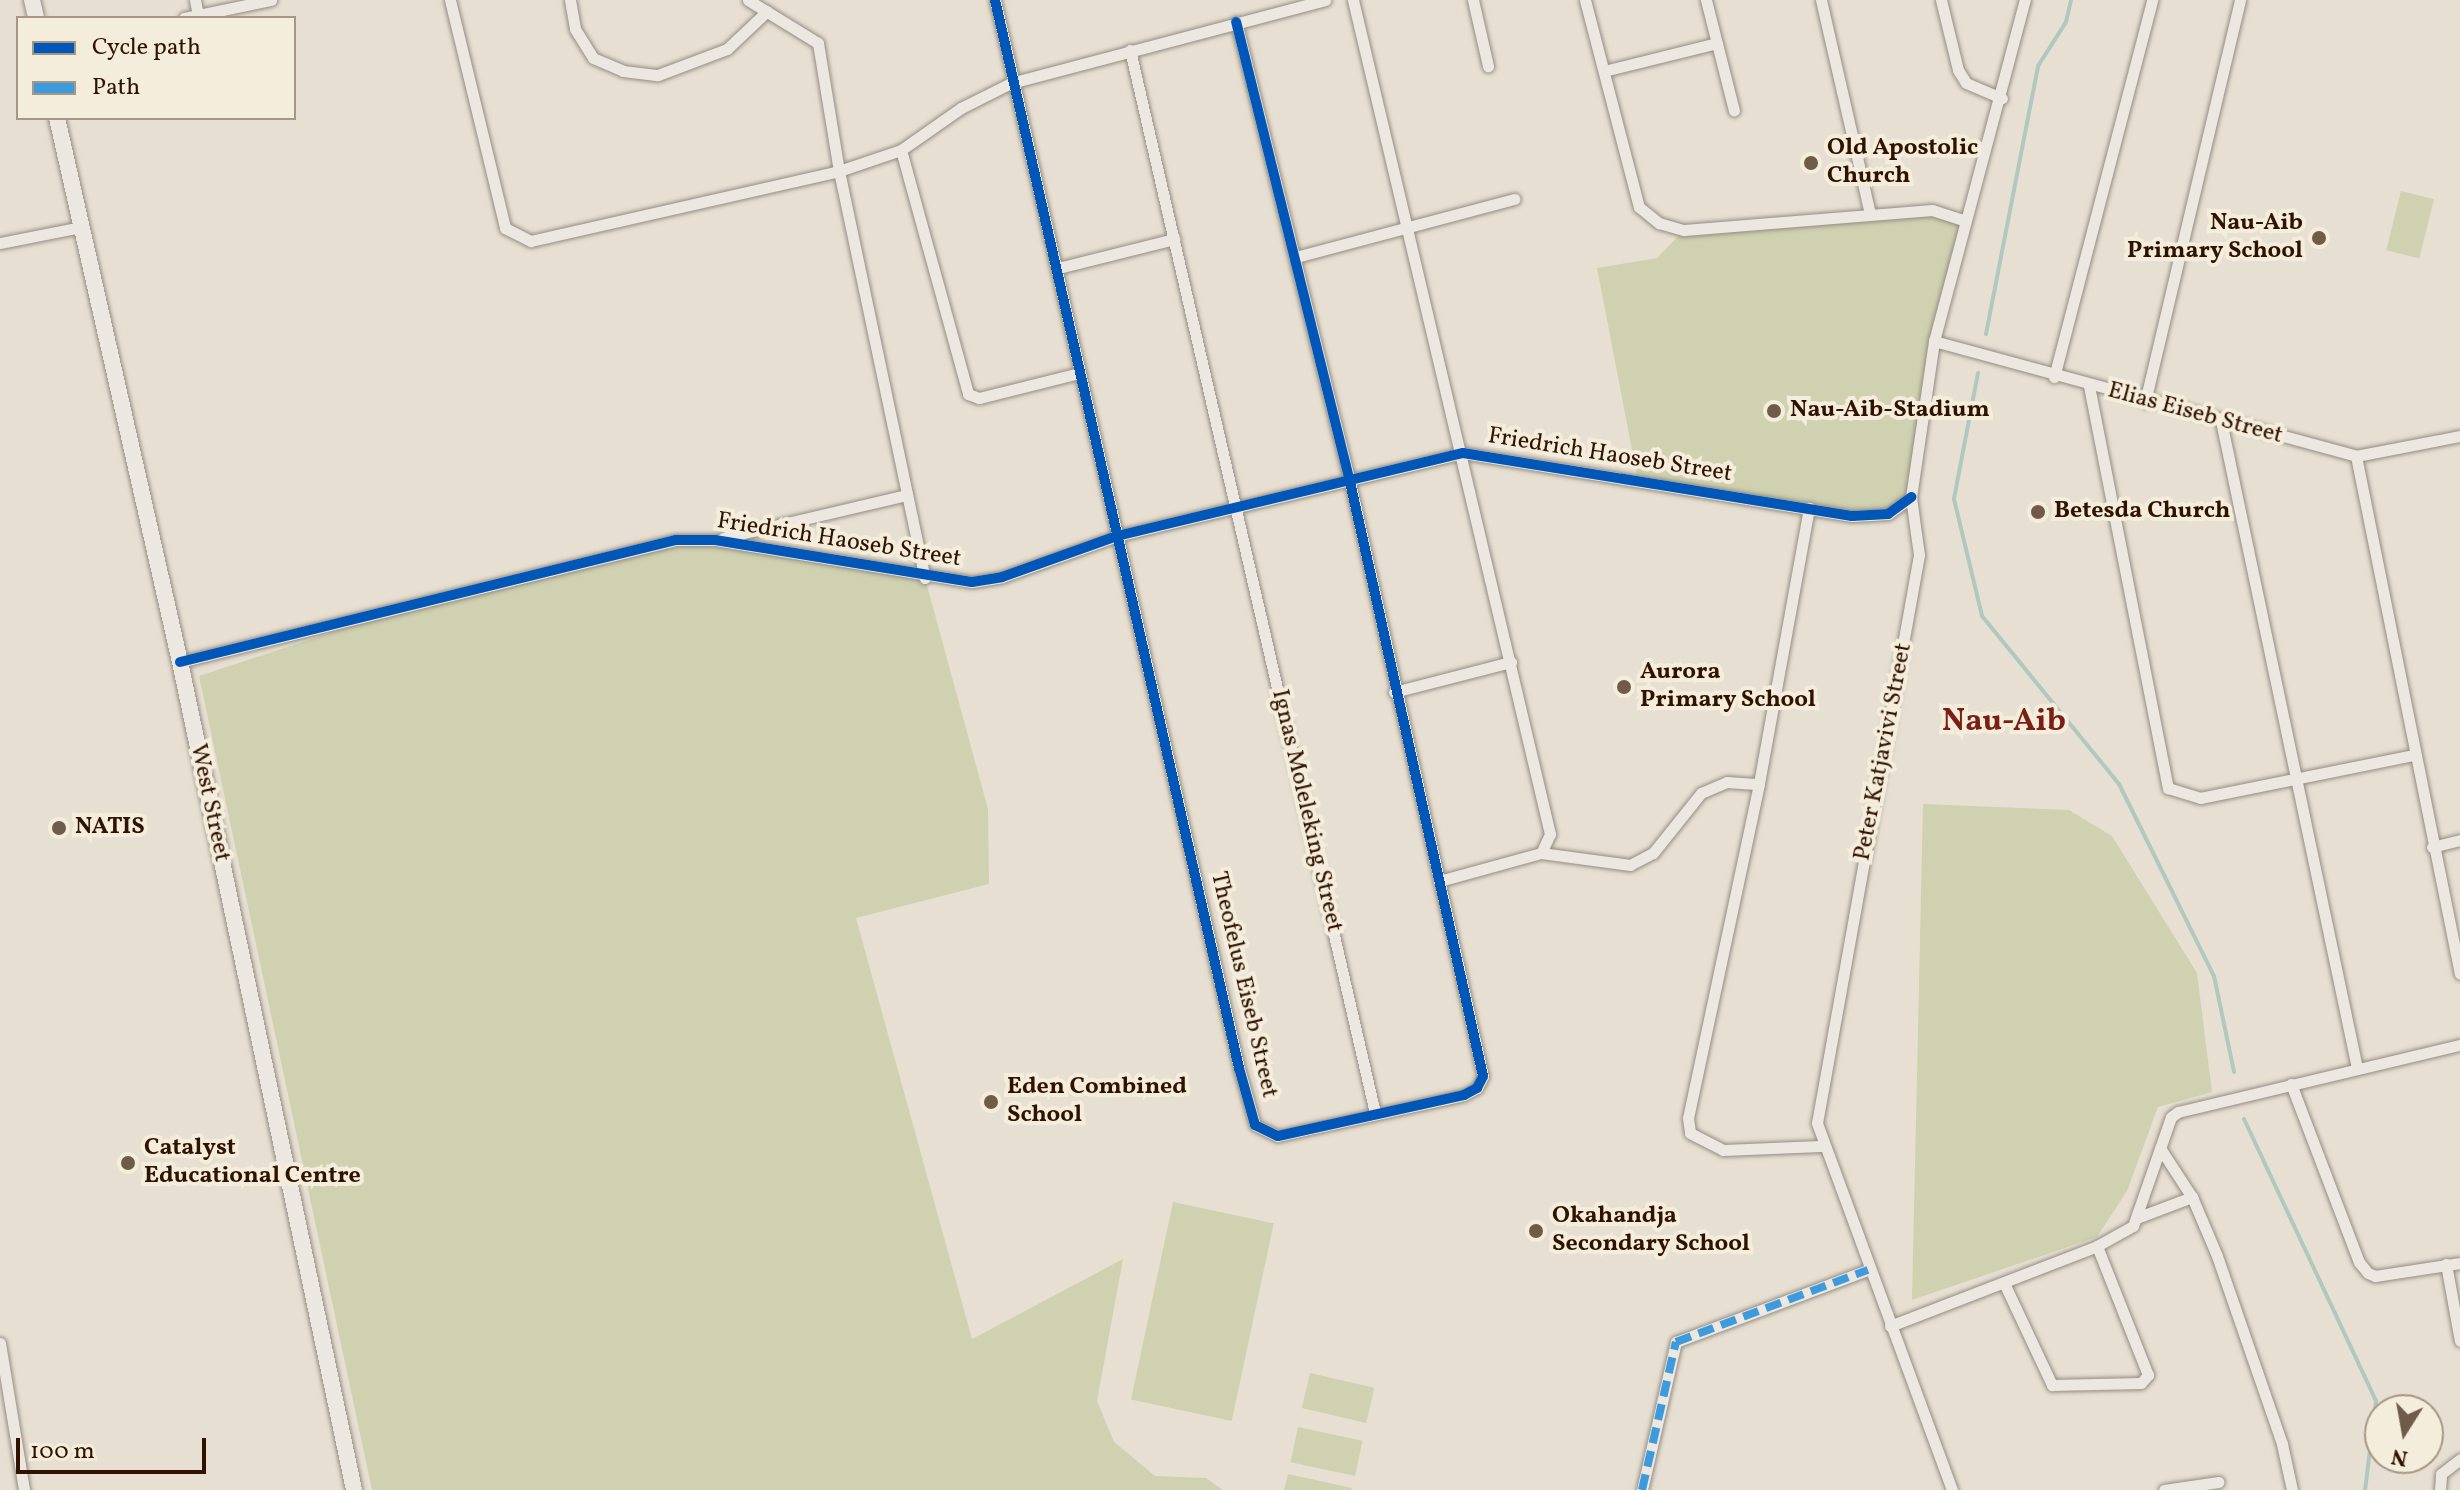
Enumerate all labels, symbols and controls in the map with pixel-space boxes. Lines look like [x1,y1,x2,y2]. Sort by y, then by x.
legend [16,16,296,120]
text: Cycle path [92,31,201,65]
text: Path [92,71,140,105]
place label: Old Apostolic Church [1827,135,1978,191]
marker: Old Apostolic Church [1802,154,1820,172]
place label: Nau-Aib Primary School [2127,210,2303,266]
marker: Nau-Aib Primary School [2310,229,2328,247]
street label: Elias Eiseb Street [2104,377,2286,451]
place label: Nau-Aib-Stadium [1790,397,1990,425]
marker: Nau-Aib-Stadium [1765,402,1783,420]
street label: Friedrich Haoseb Street [1486,422,1734,490]
place label: Betesda Church [2054,498,2230,526]
marker: Betesda Church [2029,503,2047,521]
street label: Friedrich Haoseb Street [715,507,963,575]
street label: Peter Katjavivi Street [1849,641,1919,863]
place label: Aurora Primary School [1640,659,1816,715]
marker: Aurora Primary School [1615,678,1633,696]
street label: Ignas Moleleking Street [1264,687,1348,935]
district label: Nau-Aib [1942,703,2066,741]
street label: West Street [182,741,236,865]
place label: NATIS [75,814,145,842]
marker: NATIS [50,819,68,837]
street label: Theofelus Eiseb Street [1203,869,1283,1101]
place label: Eden Combined School [1007,1074,1187,1130]
marker: Eden Combined School [982,1093,1000,1111]
place label: Catalyst Educational Centre [144,1135,361,1191]
marker: Catalyst Educational Centre [119,1154,137,1172]
place label: Okahandja Secondary School [1552,1203,1750,1259]
marker: Okahandja Secondary School [1527,1222,1545,1240]
north arrow [2364,1394,2444,1474]
scale bar [20,1422,210,1472]
text: 100 m [30,1435,95,1469]
text: N [2389,1439,2411,1473]

